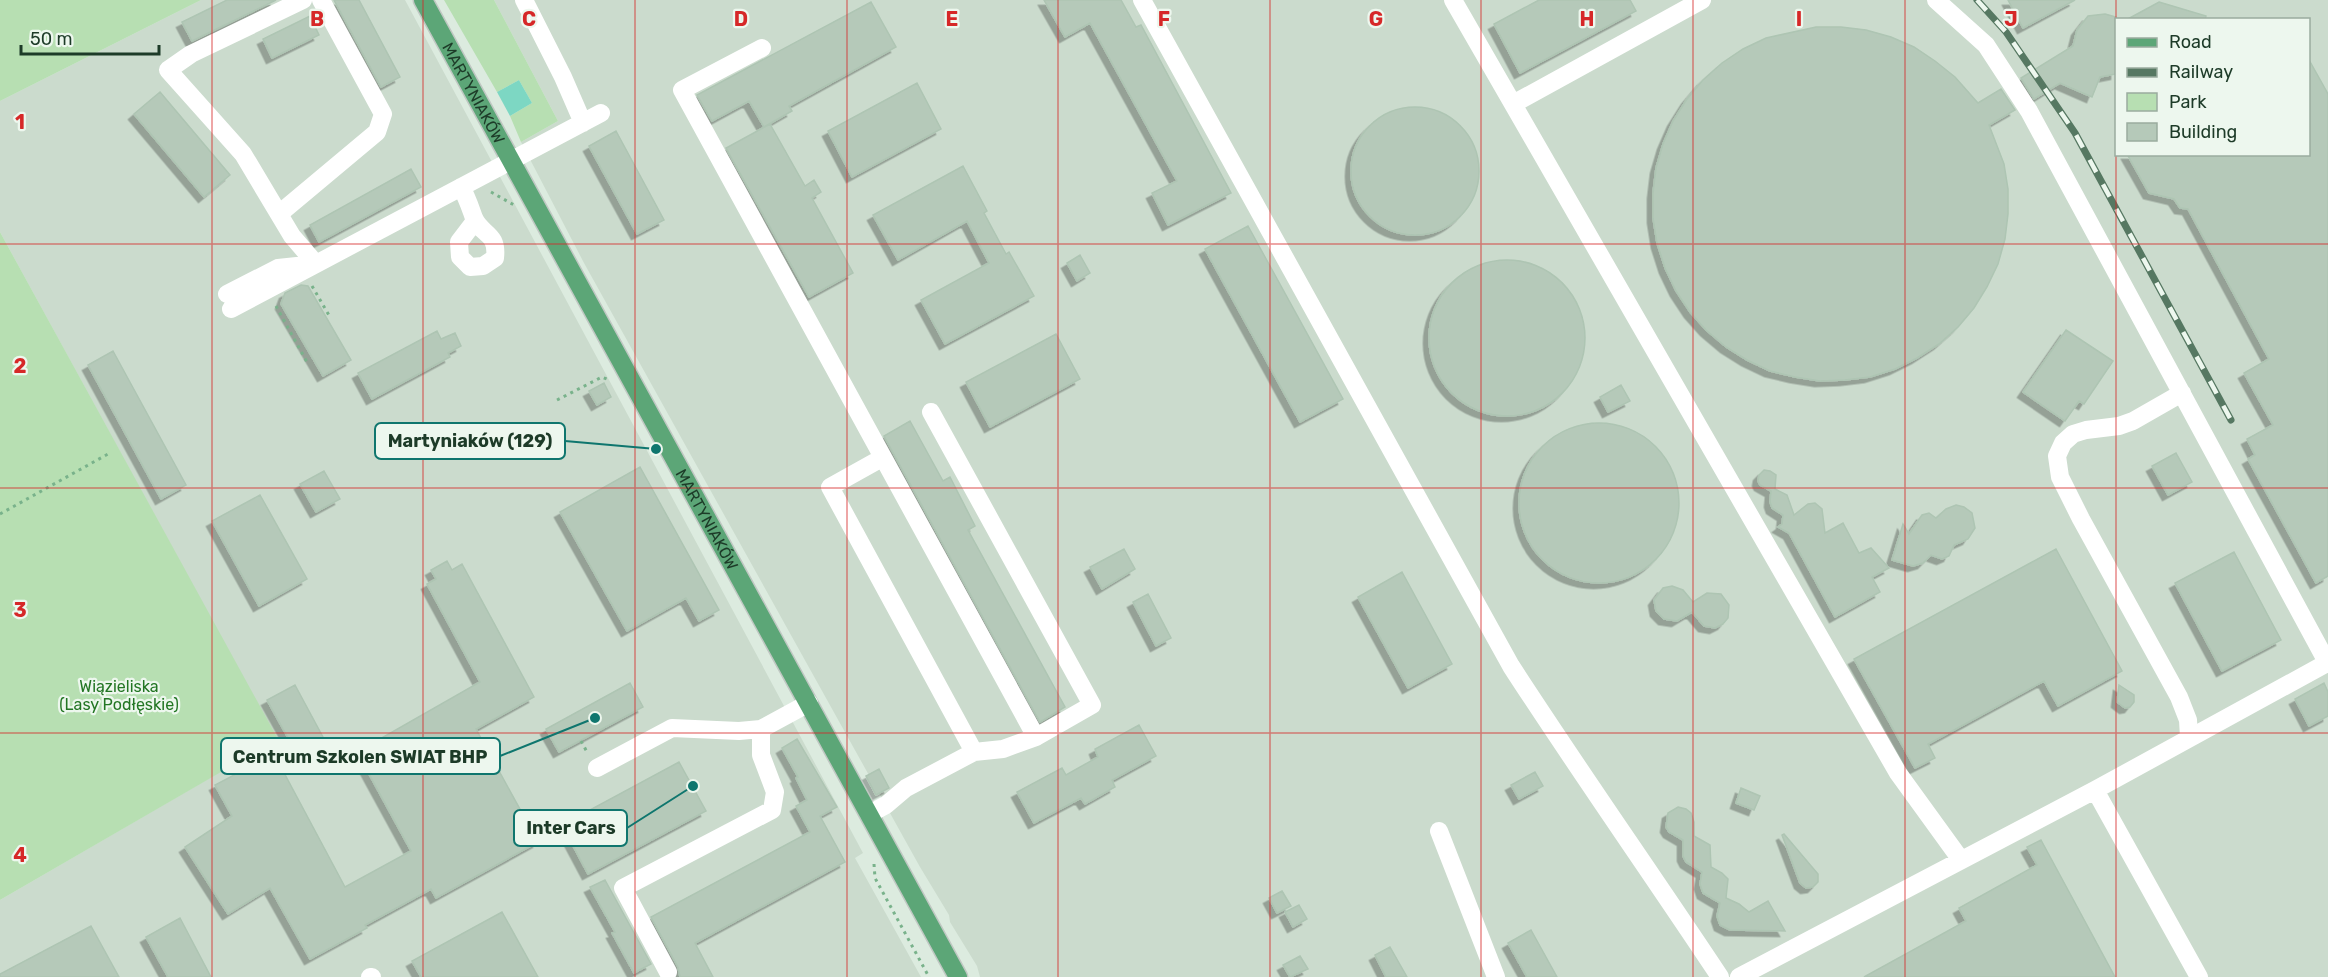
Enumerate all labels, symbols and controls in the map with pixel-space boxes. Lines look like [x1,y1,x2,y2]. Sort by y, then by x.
text: B [310,7,324,31]
text: C [522,7,536,31]
text: D [734,7,748,31]
text: E [946,7,958,31]
text: F [1158,7,1170,31]
text: G [1369,7,1383,31]
text: H [1580,7,1594,31]
text: I [1796,7,1802,31]
text: J [2004,7,2018,31]
scale bar [21,18,159,56]
legend [2115,18,2310,156]
text: 50 m [30,28,73,50]
text: Road [2169,31,2212,53]
street label: MARTYNIAKÓW [439,39,509,147]
text: Railway [2169,61,2233,83]
text: Park [2169,91,2207,113]
text: 1 [15,110,25,134]
text: Building [2169,121,2237,143]
text: 2 [14,354,27,378]
callout: Martyniaków (129) [375,423,565,459]
text: Martyniaków (129) [388,430,552,452]
street label: MARTYNIAKÓW [672,465,743,573]
text: 3 [13,598,27,622]
park label: Wiązieliska (Lasy Podłęskie) [59,677,179,715]
callout: Centrum Szkolen SWIAT BHP [221,738,500,774]
text: Centrum Szkolen SWIAT BHP [233,746,487,768]
callout: Inter Cars [514,810,627,846]
text: Inter Cars [526,817,616,839]
text: 4 [13,843,27,867]

